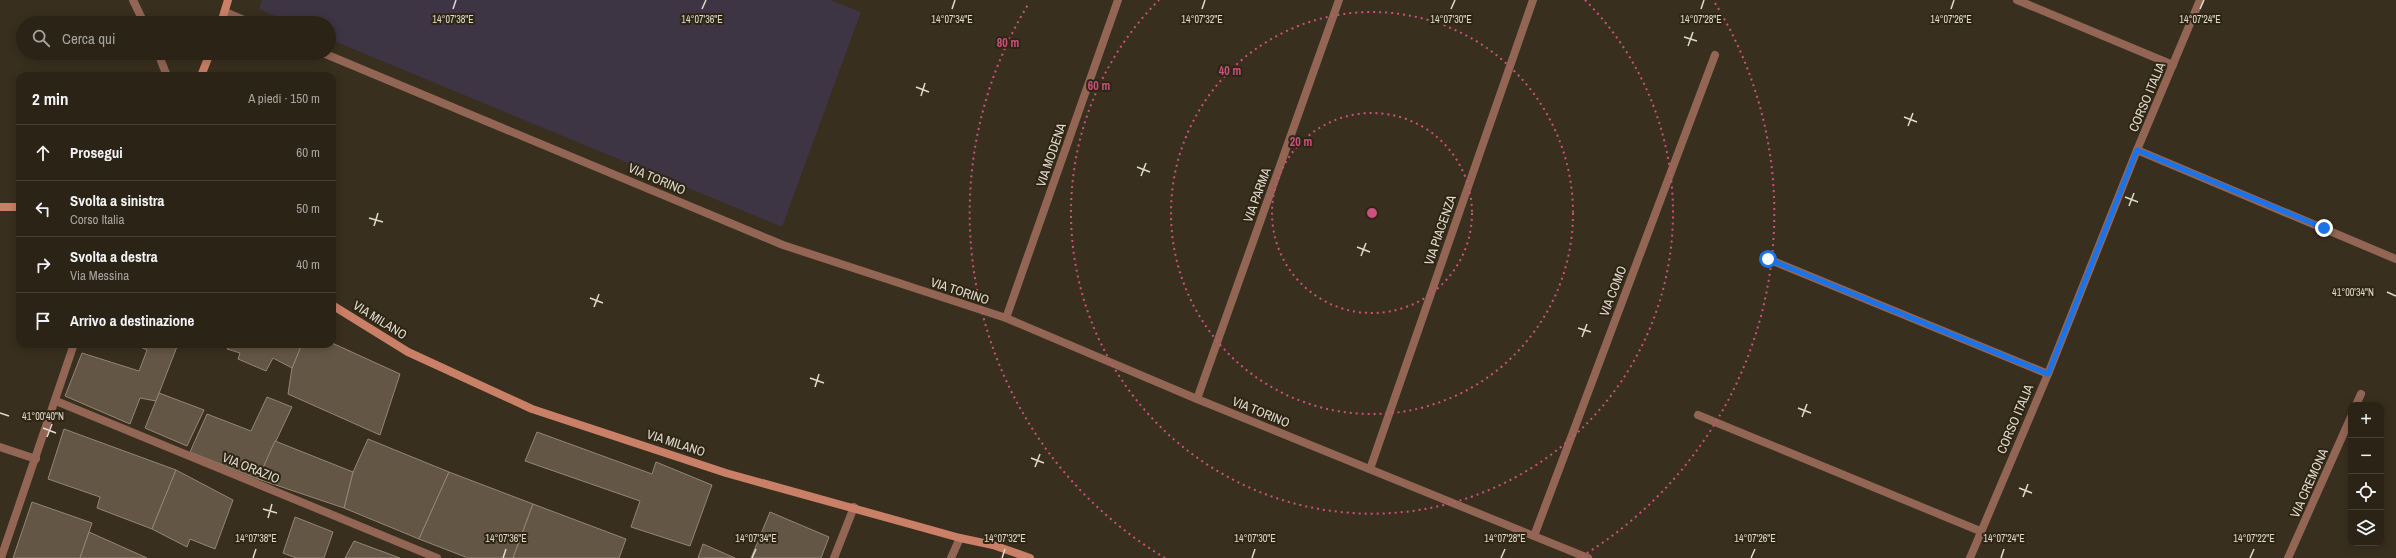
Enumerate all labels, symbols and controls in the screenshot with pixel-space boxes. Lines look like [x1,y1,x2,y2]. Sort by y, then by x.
text: 14°07'38"E [432,13,474,26]
text: 14°07'36"E [681,13,723,26]
text: 14°07'34"E [931,13,973,26]
text: 14°07'32"E [1181,13,1223,26]
text: 14°07'30"E [1430,13,1472,26]
text: 14°07'28"E [1680,13,1722,26]
text: 14°07'26"E [1930,13,1972,26]
text: 14°07'24"E [2179,13,2221,26]
search box [16,16,336,60]
icon: search [30,27,52,49]
text: Cerca qui [62,28,115,49]
text: 80 m [997,35,1019,51]
street label: CORSO ITALIA [2125,59,2170,134]
text: 40 m [1219,63,1241,79]
text: 60 m [1088,78,1110,94]
text: 2 min [32,87,68,110]
text: A piedi · 150 m [248,90,320,107]
street label: VIA MODENA [1032,120,1070,189]
text: 20 m [1290,134,1312,150]
icon: ahead [32,142,54,164]
text: Prosegui [70,142,123,163]
text: 60 m [296,144,320,161]
street label: VIA TORINO [626,159,688,199]
street label: VIA PARMA [1239,165,1275,225]
text: Svolta a sinistra [70,190,164,211]
street label: VIA PIACENZA [1420,192,1460,267]
icon: left [32,198,54,220]
text: 50 m [296,200,320,217]
centre of rings [1365,206,1379,220]
text: Corso Italia [70,211,125,228]
route end [2315,219,2333,237]
text: Svolta a destra [70,246,158,267]
route start [1759,250,1777,268]
icon: right [32,254,54,276]
text: 40 m [296,256,320,273]
street label: VIA COMO [1596,263,1630,319]
text: Via Messina [70,267,129,284]
street label: VIA TORINO [929,274,991,308]
text: 41°00'34"N [2332,286,2374,299]
street label: VIA MILANO [350,297,410,343]
icon: arrive [32,310,54,332]
text: Arrivo a destinazione [70,310,194,331]
street label: CORSO ITALIA [1993,381,2038,456]
street label: VIA TORINO [1230,393,1292,431]
map controls [2348,402,2384,546]
button: + [2348,402,2384,438]
text: 41°00'40"N [22,410,64,423]
street label: VIA MILANO [645,426,707,460]
button: − [2348,438,2384,474]
street label: VIA CREMONA [2286,445,2332,520]
street label: VIA ORAZIO [220,449,282,487]
button: locate [2348,474,2384,510]
button: layers [2348,510,2384,546]
text: 14°07'38"E [235,532,277,545]
text: 14°07'36"E [485,532,527,545]
text: 14°07'34"E [735,532,777,545]
text: 14°07'32"E [984,532,1026,545]
text: 14°07'30"E [1234,532,1276,545]
text: 14°07'28"E [1484,532,1526,545]
text: 14°07'26"E [1734,532,1776,545]
text: 14°07'24"E [1983,532,2025,545]
text: 14°07'22"E [2233,532,2275,545]

